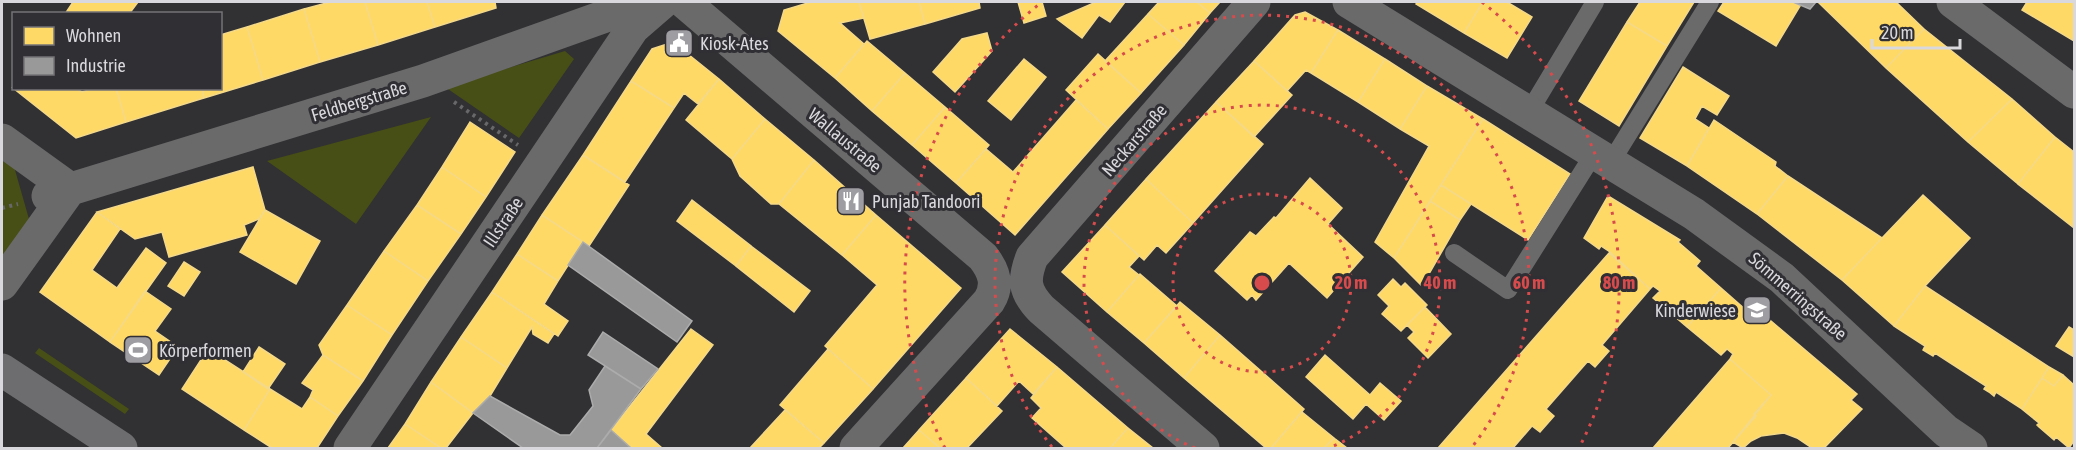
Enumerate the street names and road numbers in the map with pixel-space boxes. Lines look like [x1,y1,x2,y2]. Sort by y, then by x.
street label: Feldbergstraße [309,77,409,125]
street label: Neckarstraße [1097,100,1171,180]
street label: Wallaustraße [804,103,886,177]
street label: Illstraße [479,193,527,251]
street label: Sömmerringstraße [1745,248,1851,344]

